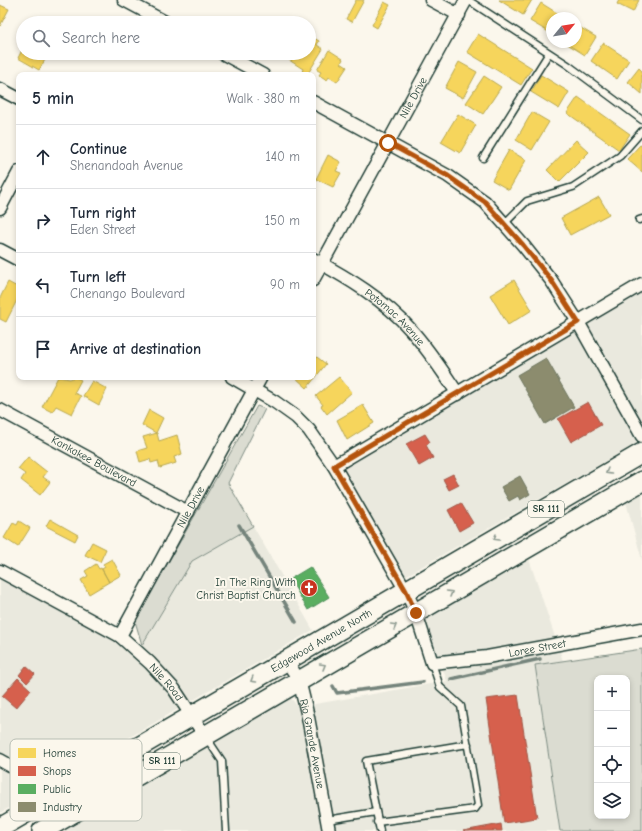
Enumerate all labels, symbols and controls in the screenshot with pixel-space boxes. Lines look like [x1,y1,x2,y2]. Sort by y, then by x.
north arrow [546,12,582,48]
search box [16,16,316,60]
icon: search [30,27,52,49]
text: Search here [62,29,140,47]
street label: Nile Drive [396,74,429,120]
text: 5 min [32,89,74,108]
text: Walk · 380 m [227,91,300,106]
route start [379,134,397,152]
text: Continue [70,140,127,158]
icon: ahead [32,146,54,168]
text: 140 m [266,149,300,164]
text: Shenandoah Avenue [70,158,183,173]
text: Turn right [70,204,136,222]
icon: right [32,210,54,232]
text: 150 m [265,213,300,228]
text: Eden Street [70,222,135,237]
text: Turn left [70,268,126,286]
icon: left [32,274,54,296]
text: 90 m [270,277,300,292]
text: Chenango Boulevard [70,286,185,301]
street label: Potomac Avenue [363,286,428,348]
icon: arrive [32,338,54,360]
text: Arrive at destination [70,340,201,358]
street label: Kankakee Boulevard [49,433,139,489]
one-way arrow [605,468,612,475]
street label: Nile Drive [174,484,207,530]
road number: SR 111 [528,501,564,517]
one-way arrow [493,533,500,540]
place label: In The Ring With Christ Baptist Church [196,576,296,602]
church icon: In The Ring With Christ Baptist Church [299,578,319,598]
one-way arrow [446,591,453,598]
route end [407,604,425,622]
street label: Edgewood Avenue North [268,606,374,675]
one-way arrow [390,623,397,630]
street label: Loree Street [508,636,568,659]
street label: Nile Road [147,660,186,703]
one-way arrow [319,664,326,671]
one-way arrow [250,675,257,682]
map controls [594,675,630,819]
button: + [594,675,630,711]
street label: Rio Grande Avenue [297,698,328,790]
button: − [594,711,630,747]
legend [10,739,142,821]
text: Homes [43,747,76,760]
button: locate [594,747,630,783]
road number: SR 111 [144,753,180,769]
text: Shops [43,765,72,778]
text: Public [43,783,72,796]
button: layers [594,783,630,819]
text: Industry [43,801,82,814]

